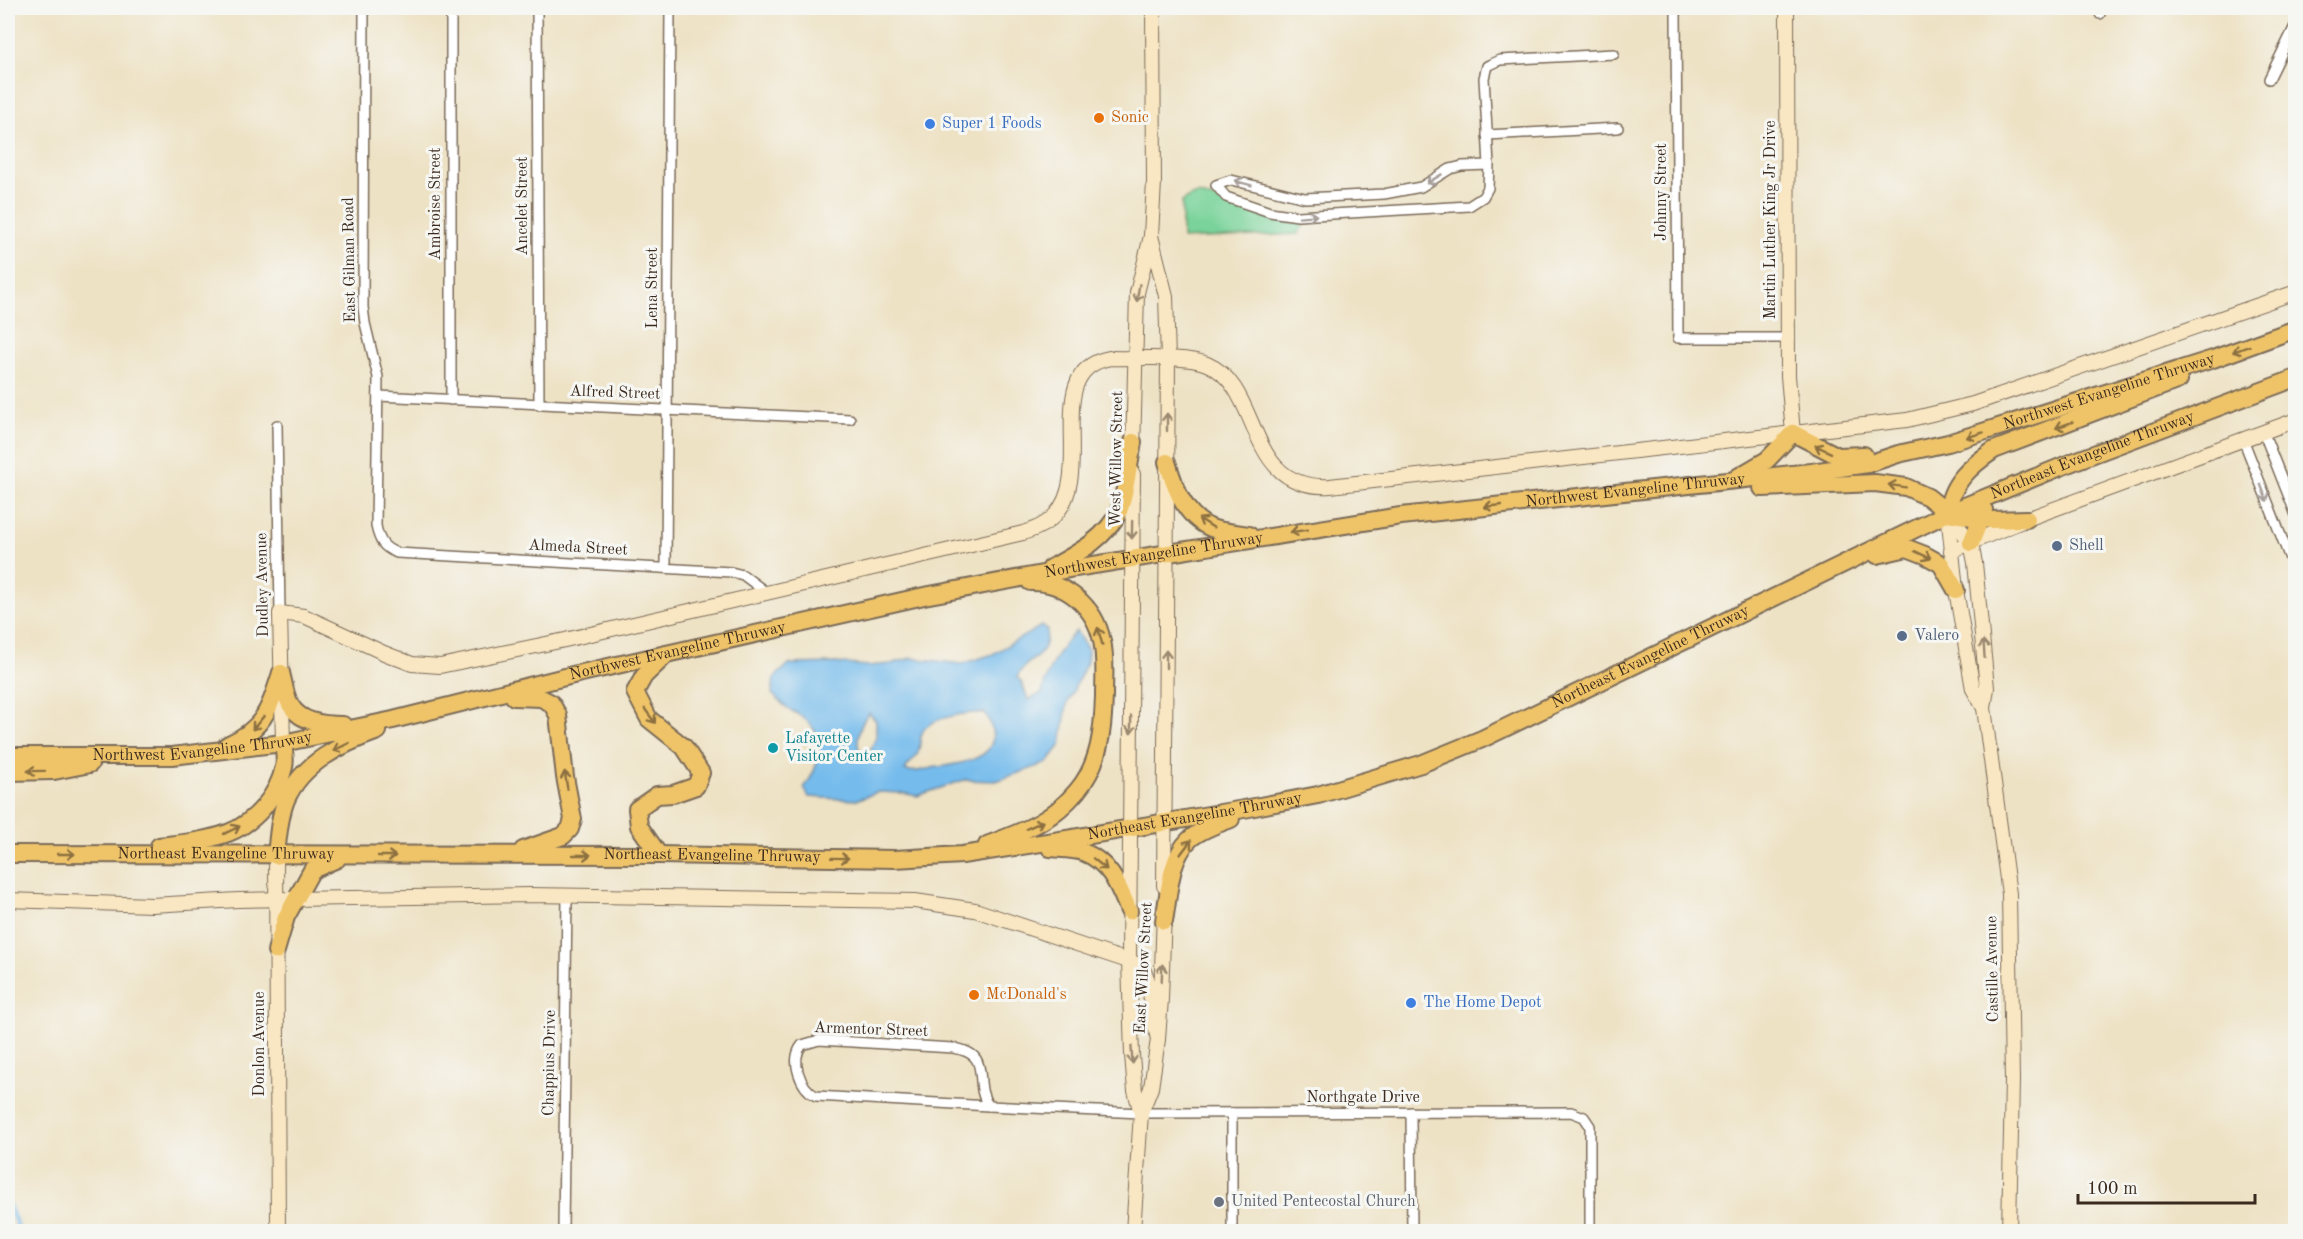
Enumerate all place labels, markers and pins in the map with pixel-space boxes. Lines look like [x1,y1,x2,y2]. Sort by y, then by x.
place label: Sonic [1111,110,1149,126]
marker: Sonic [1092,111,1106,125]
place label: Super 1 Foods [942,116,1042,132]
marker: Super 1 Foods [923,117,937,131]
place label: Shell [2069,538,2104,554]
marker: Shell [2050,539,2064,553]
place label: Valero [1914,628,1959,644]
marker: Valero [1895,629,1909,643]
place label: Lafayette Visitor Center [785,731,883,765]
marker: Lafayette Visitor Center [766,741,780,755]
place label: McDonald's [986,987,1067,1003]
marker: McDonald's [967,988,981,1002]
place label: The Home Depot [1423,995,1542,1011]
marker: The Home Depot [1404,996,1418,1010]
place label: United Pentecostal Church [1231,1194,1416,1210]
marker: United Pentecostal Church [1212,1195,1226,1209]

